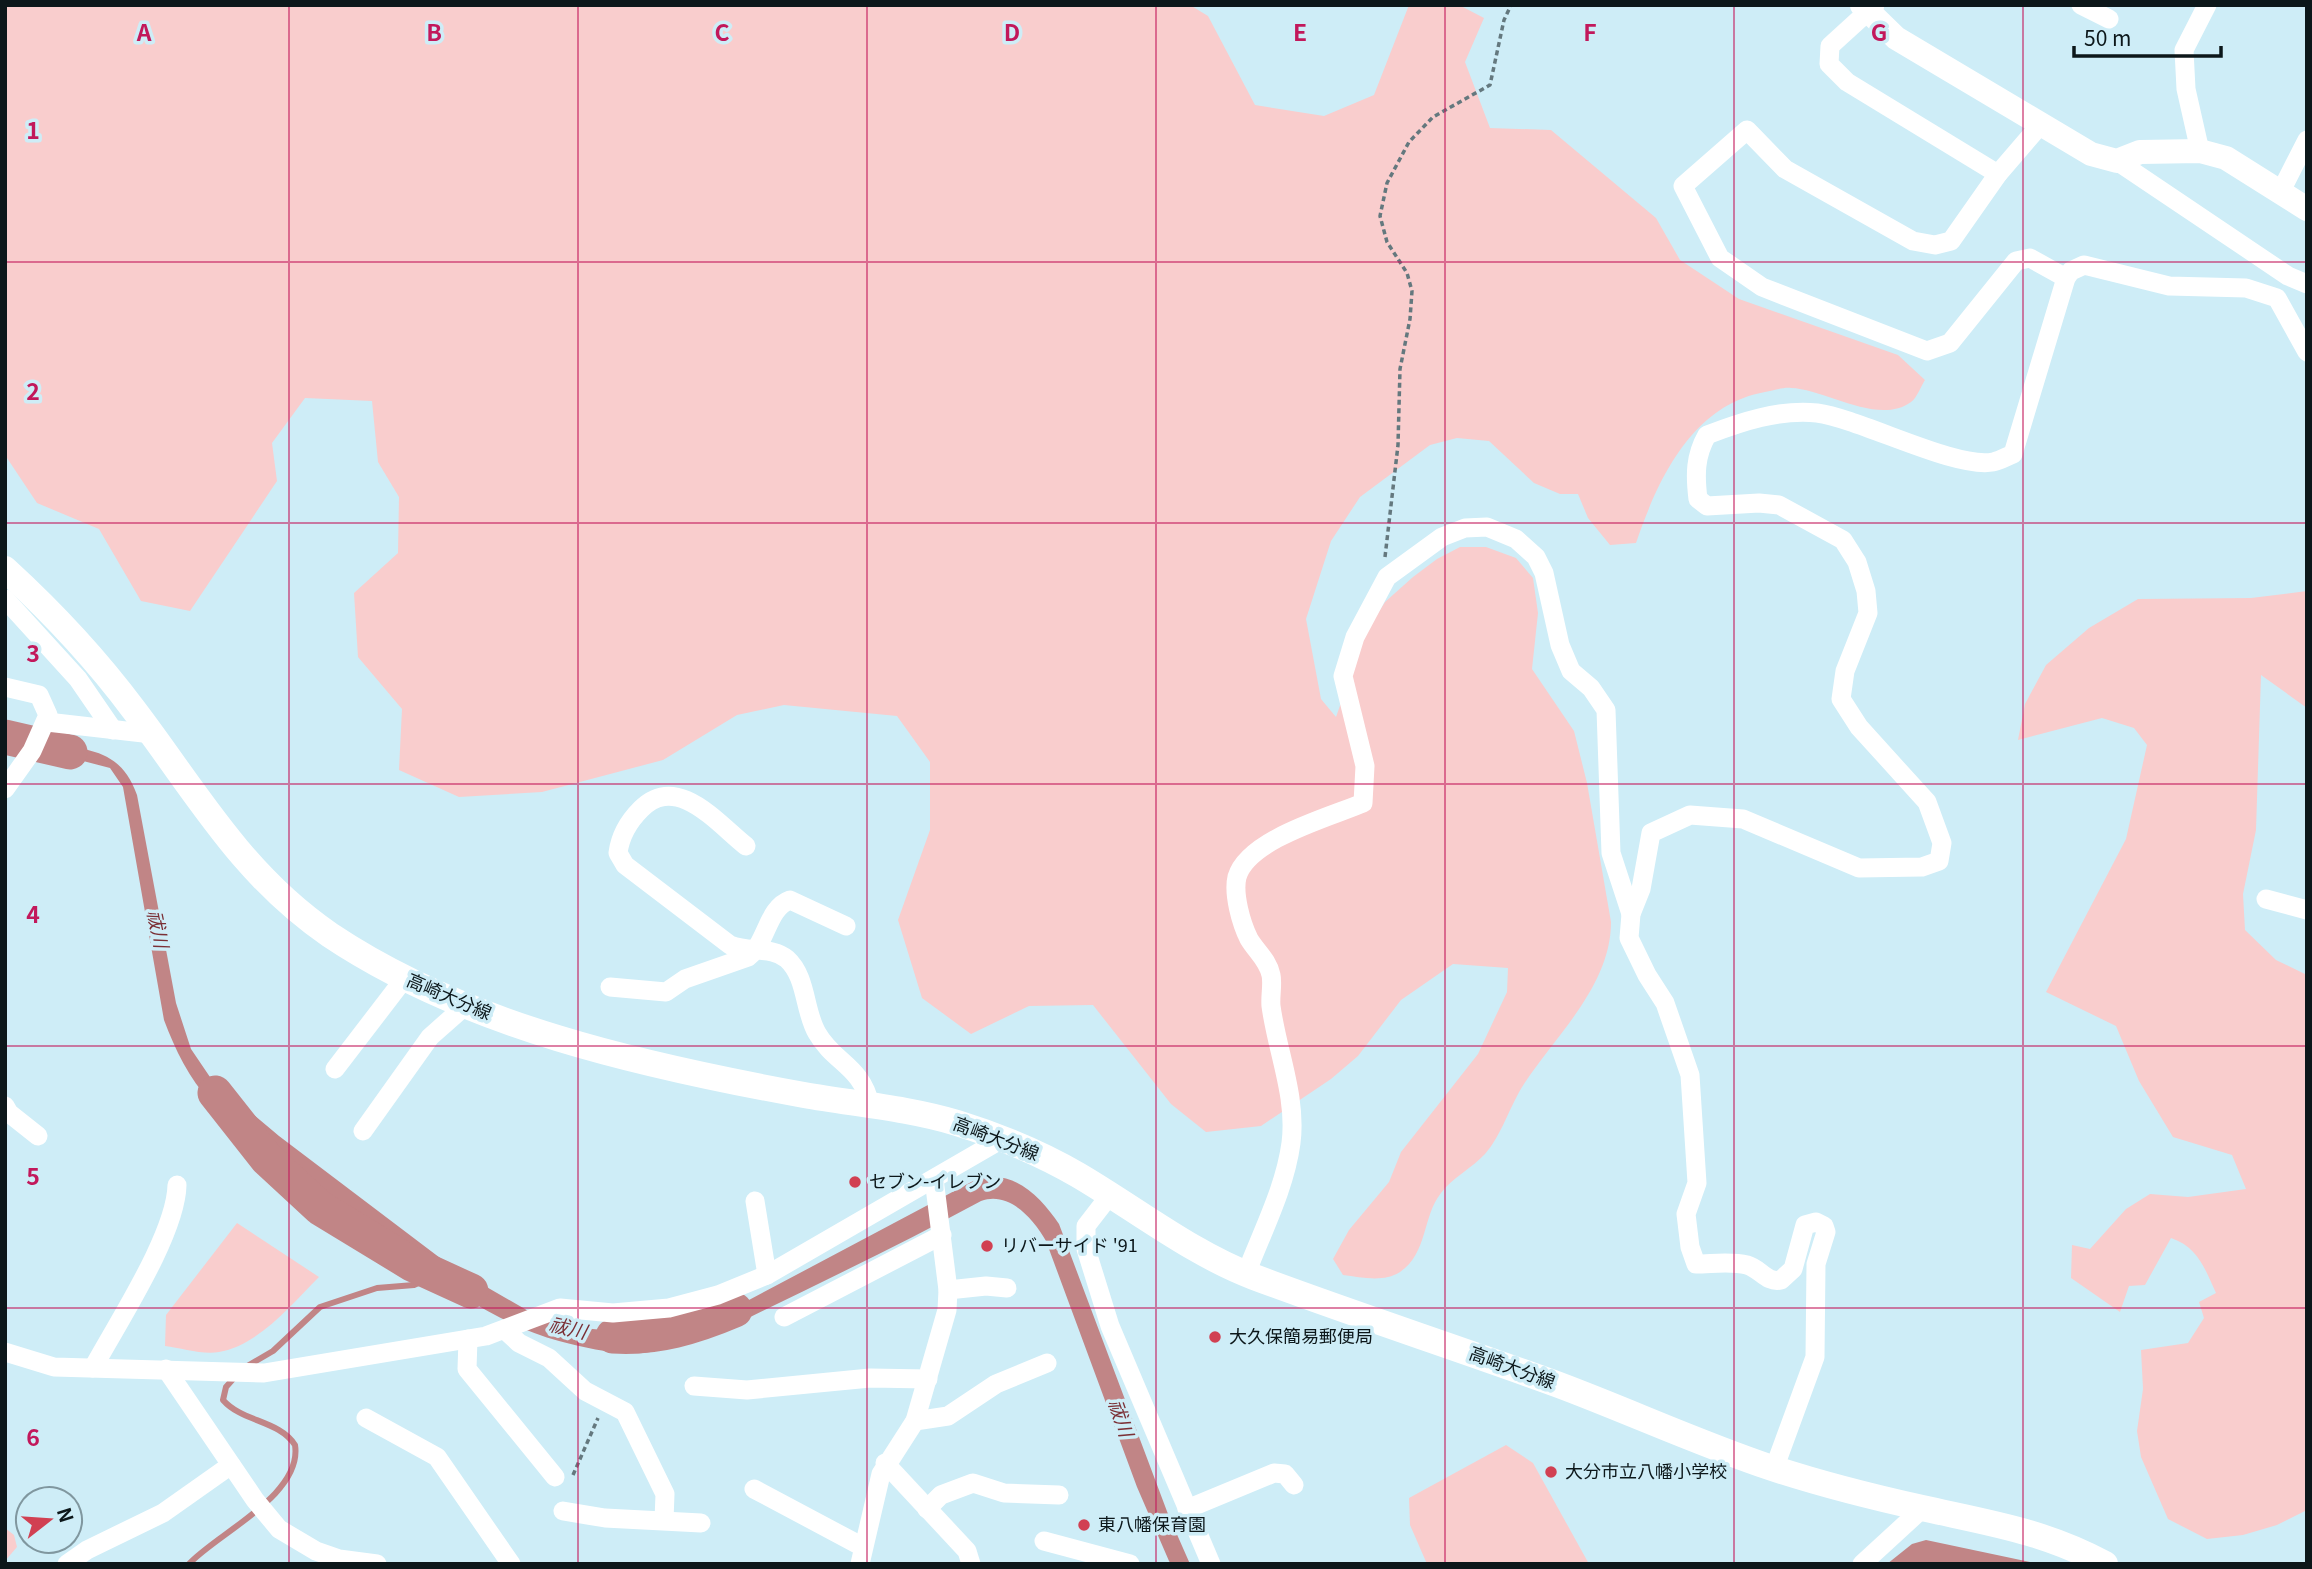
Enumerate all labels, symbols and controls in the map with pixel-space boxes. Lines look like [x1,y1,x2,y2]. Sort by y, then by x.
text: A [136,14,152,48]
text: B [426,14,442,48]
text: C [714,14,730,48]
text: D [1004,14,1020,48]
text: E [1293,14,1307,48]
text: F [1583,14,1597,48]
text: G [1871,14,1887,48]
scale bar [2074,14,2221,58]
text: 50 m [2084,22,2131,52]
text: 1 [26,112,40,146]
text: 2 [26,373,40,407]
text: 3 [26,635,40,669]
text: 4 [26,896,40,930]
water label: 祓川 [142,907,177,952]
street label: 高崎大分線 [403,966,496,1025]
street label: 高崎大分線 [950,1109,1043,1165]
text: 5 [26,1158,40,1192]
place label: セブン-イレブン [869,1167,1001,1193]
marker: セブン-イレブン [847,1174,863,1190]
place label: リバーサイド '91 [1001,1231,1138,1257]
marker: リバーサイド '91 [979,1238,995,1254]
water label: 祓川 [547,1309,592,1344]
place label: 大久保簡易郵便局 [1229,1322,1373,1348]
marker: 大久保簡易郵便局 [1207,1329,1223,1345]
street label: 高崎大分線 [1466,1339,1559,1394]
water label: 祓川 [1103,1395,1142,1442]
text: 6 [26,1419,40,1453]
place label: 大分市立八幡小学校 [1565,1457,1727,1483]
marker: 大分市立八幡小学校 [1543,1464,1559,1480]
north arrow [14,1485,84,1555]
text: N [52,1504,82,1525]
place label: 東八幡保育園 [1098,1510,1206,1536]
marker: 東八幡保育園 [1076,1517,1092,1533]

